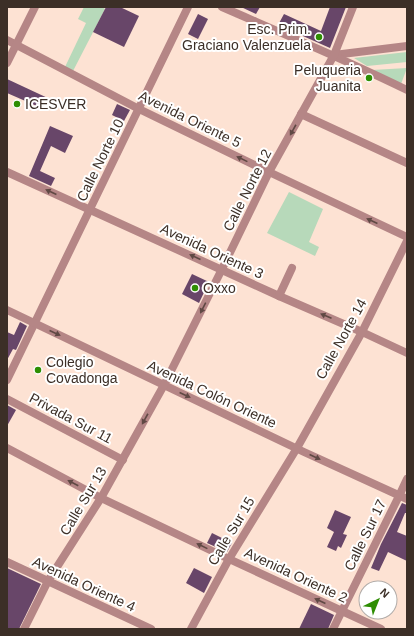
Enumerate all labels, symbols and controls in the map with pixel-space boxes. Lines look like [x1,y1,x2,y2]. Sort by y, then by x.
place label: Esc. Prim. Graciano Valenzuela [182,21,311,53]
marker: Esc. Prim. Graciano Valenzuela [314,32,324,42]
place label: Peluqueria Juanita [294,62,361,94]
marker: Peluqueria Juanita [364,73,374,83]
street label: Avenida Oriente 5 [136,87,244,151]
place label: ICESVER [25,96,86,112]
marker: ICESVER [12,99,22,109]
street label: Calle Norte 10 [73,116,127,204]
one-way arrow [289,124,296,136]
street label: Calle Norte 12 [220,146,275,234]
one-way arrow [236,156,247,162]
one-way arrow [45,189,56,195]
one-way arrow [366,218,377,224]
street label: Avenida Oriente 3 [158,220,266,282]
one-way arrow [189,254,200,260]
place label: Oxxo [203,280,236,296]
marker: Oxxo [190,283,200,293]
street label: Calle Norte 14 [312,296,370,382]
one-way arrow [199,302,206,314]
one-way arrow [320,313,331,319]
one-way arrow [49,330,60,336]
place label: Colegio Covadonga [46,354,118,386]
street label: Avenida Colón Oriente [145,357,279,431]
marker: Colegio Covadonga [33,365,43,375]
street label: Privada Sur 11 [27,389,115,447]
one-way arrow [179,392,191,398]
one-way arrow [142,413,148,425]
one-way arrow [309,454,321,460]
street label: Calle Sur 13 [56,464,110,538]
one-way arrow [67,480,79,486]
street label: Calle Sur 15 [204,494,258,568]
street label: Calle Sur 17 [341,497,389,573]
one-way arrow [197,543,208,549]
street label: Avenida Oriente 2 [242,544,350,606]
street label: Avenida Oriente 4 [30,553,138,615]
north arrow [358,580,398,620]
text: N [378,586,392,600]
one-way arrow [314,598,326,604]

